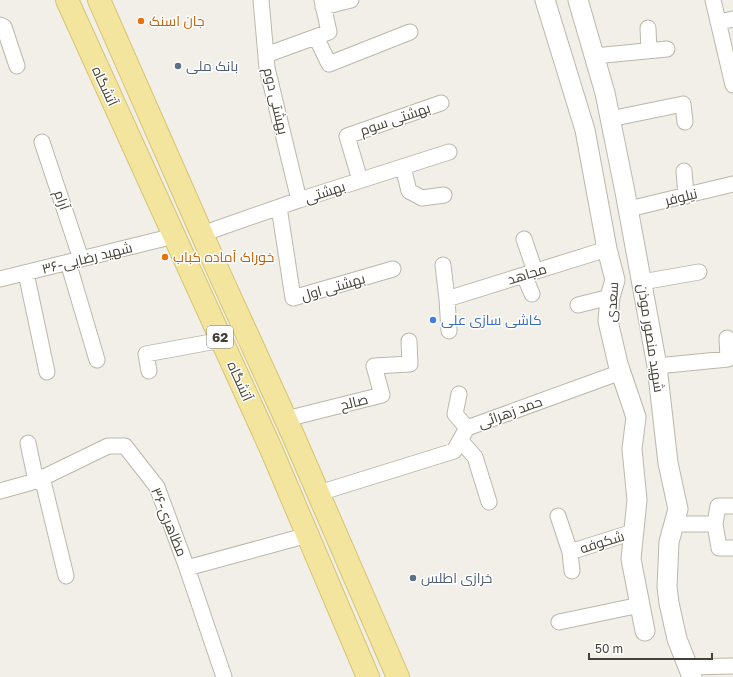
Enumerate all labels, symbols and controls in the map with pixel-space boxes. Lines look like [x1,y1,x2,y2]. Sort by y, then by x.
place label: جان اسنک [149,12,205,29]
marker: جان اسنک [136,16,146,26]
place label: بانک ملی [186,57,238,74]
marker: بانک ملی [173,61,183,71]
street label: آتشگاه [89,63,122,109]
street label: بهشتی دوم [259,66,292,136]
street label: بهشتی سوم [357,99,433,140]
street label: بهشتی [302,177,347,206]
street label: نیلوفر [662,184,699,209]
street label: آرام [49,188,74,213]
street label: ۳۶-شهید رضایی [40,238,134,277]
place label: خوراک آماده کباب [173,248,274,265]
marker: خوراک آماده کباب [160,252,170,262]
street label: مجاهد [505,260,549,288]
street label: بهشتی اول [299,269,367,305]
street label: سعدی [602,281,621,323]
street label: شهید منصور موذن [635,283,668,393]
place label: کاشی سازی علی [441,311,542,328]
marker: کاشی سازی علی [428,315,438,325]
road number: 62 [207,326,233,348]
street label: آتشگاه [224,358,257,404]
street label: صالح [338,390,370,414]
street label: حمد زهرائی [475,392,544,431]
street label: ۳۶-مظاهری [148,485,191,559]
street label: شکوفه [578,527,626,556]
place label: خرازی اطلس [421,569,492,586]
marker: خرازی اطلس [408,573,418,583]
scale bar [589,635,712,661]
text: 50 m [595,641,623,656]

